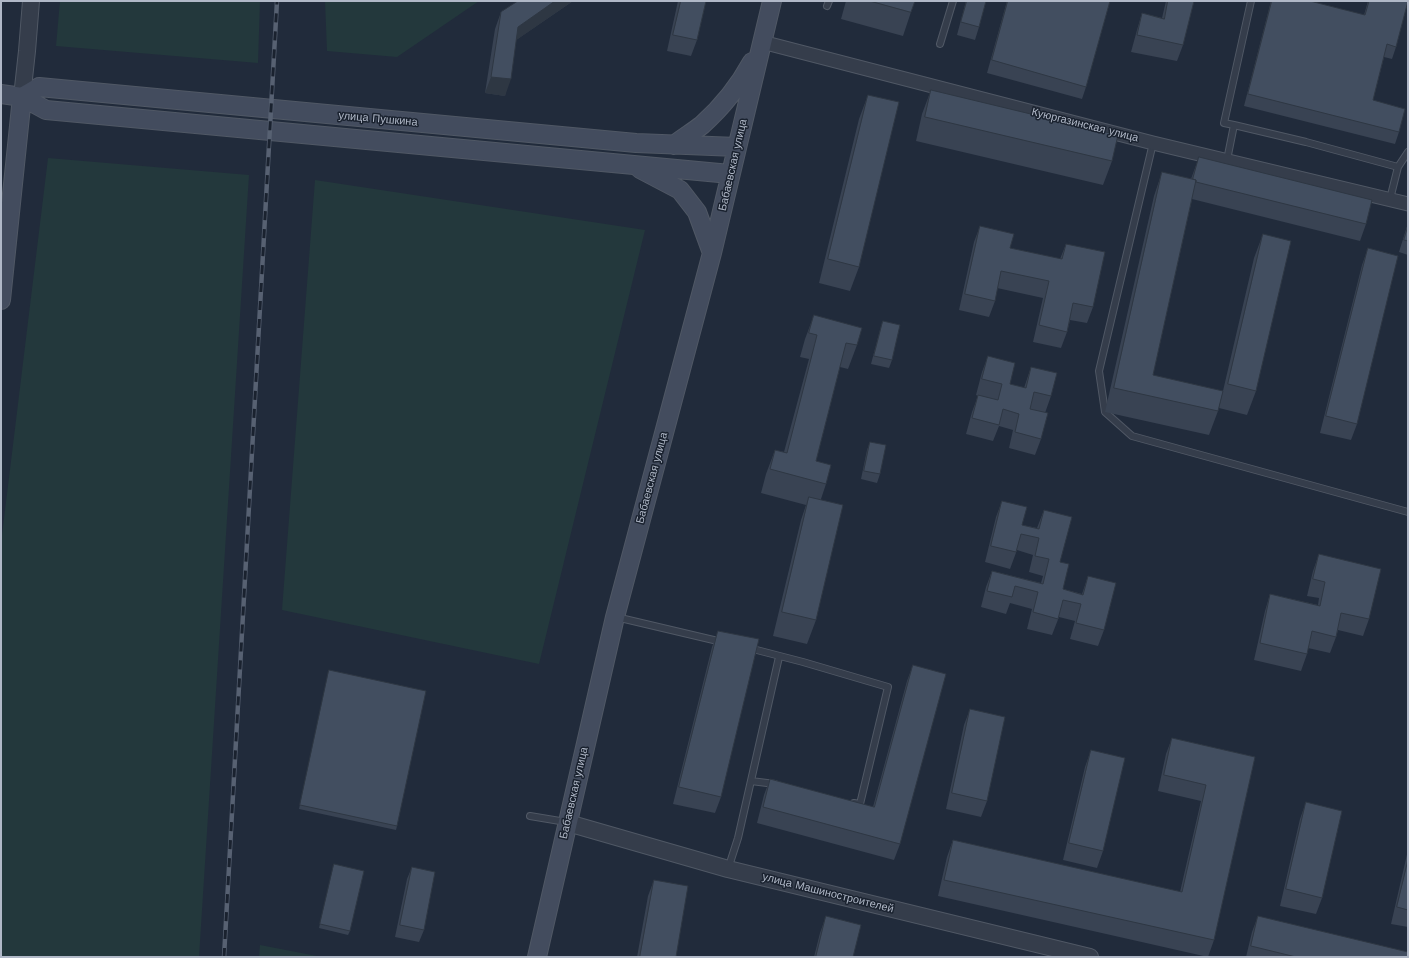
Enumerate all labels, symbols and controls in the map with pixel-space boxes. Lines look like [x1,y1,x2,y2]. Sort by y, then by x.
street label: Куюргазинская улица [1030,105,1140,145]
street label: улица Пушкина [338,109,418,129]
street label: Бабаевская улица [716,118,750,212]
street label: Бабаевская улица [633,431,671,525]
street label: Бабаевская улица [557,746,591,840]
street label: улица Машиностроителей [761,870,895,916]

